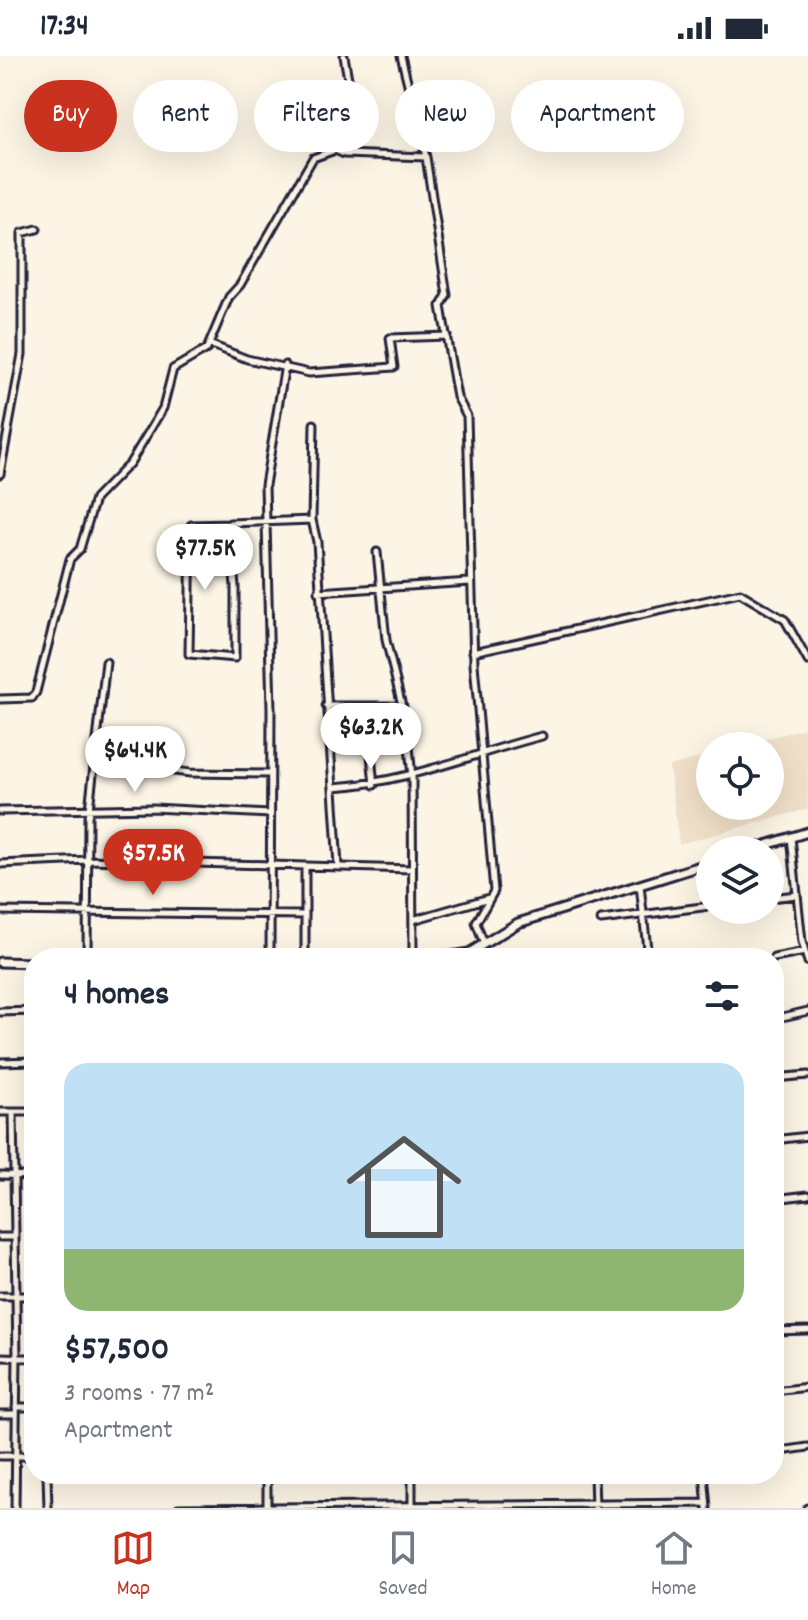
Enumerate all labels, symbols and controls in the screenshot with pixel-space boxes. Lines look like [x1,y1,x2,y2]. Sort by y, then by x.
text: 17:34 [40,7,89,50]
chip: Buy [24,80,117,152]
chip: Rent [133,80,238,152]
chip: Filters [254,80,379,152]
chip: New [395,80,495,152]
chip: Apartment [511,80,684,152]
pin: $77.5K [140,524,270,592]
text: $77.5K [174,531,236,568]
pin: $63.2K [306,703,436,771]
text: $63.2K [338,710,404,747]
pin: $64.4K [70,726,200,794]
map controls [696,732,784,924]
button: locate [696,732,784,820]
text: $64.4K [103,733,167,770]
pin: $57.5K [88,829,218,897]
text: $57.5K [121,836,185,873]
button: layers [696,836,784,924]
text: 4 homes [64,972,169,1021]
icon: filters [700,974,744,1018]
icon: home [332,1115,476,1259]
text: $57,500 [64,1327,169,1376]
text: 3 rooms · 77 m² [64,1376,214,1413]
text: Apartment [64,1413,173,1450]
tab: Map [111,1526,155,1605]
tab: Saved [378,1526,428,1605]
tab: Home [651,1526,696,1605]

